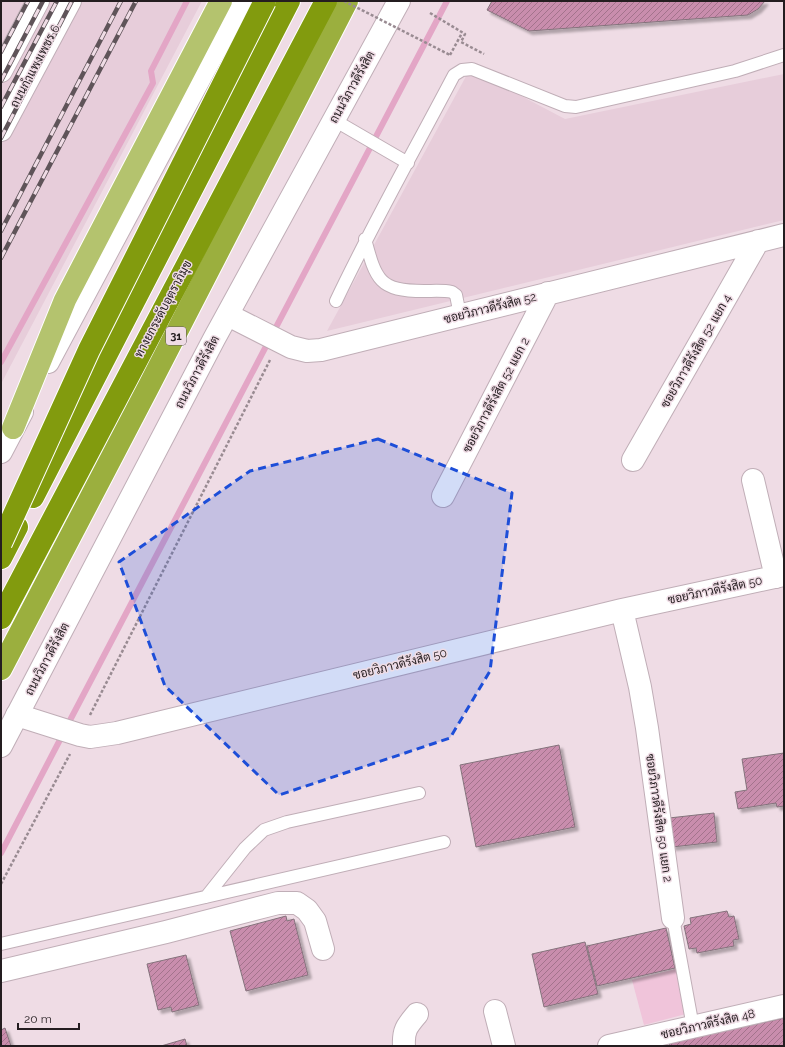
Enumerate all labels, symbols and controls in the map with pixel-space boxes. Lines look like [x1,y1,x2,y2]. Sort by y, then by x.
street label: ถนนกำแพงเพชร 6 [7,22,63,110]
street label: ถนนวิภาวดีรังสิต [326,48,378,126]
street label: ทางยกระดับอุตราภิมุข [132,258,196,361]
street label: ซอยวิภาวดีรังสิต 52 [442,289,538,326]
street label: ซอยวิภาวดีรังสิต 52 แยก 4 [657,291,734,410]
road number: 31 [166,327,186,345]
street label: ถนนวิภาวดีรังสิต [171,333,222,411]
street label: ซอยวิภาวดีรังสิต 52 แยก 2 [459,335,532,455]
street label: ซอยวิภาวดีรังสิต 50 [666,572,764,607]
street label: ถนนวิภาวดีรังสิต [21,620,72,698]
street label: ซอยวิภาวดีรังสิต 50 [351,645,448,682]
street label: ซอยวิภาวดีรังสิต 50 แยก 2 [643,753,676,883]
scale bar [18,1005,79,1031]
street label: ซอยวิภาวดีรังสิต 48 [659,1005,756,1042]
text: 20 m [24,1012,52,1026]

